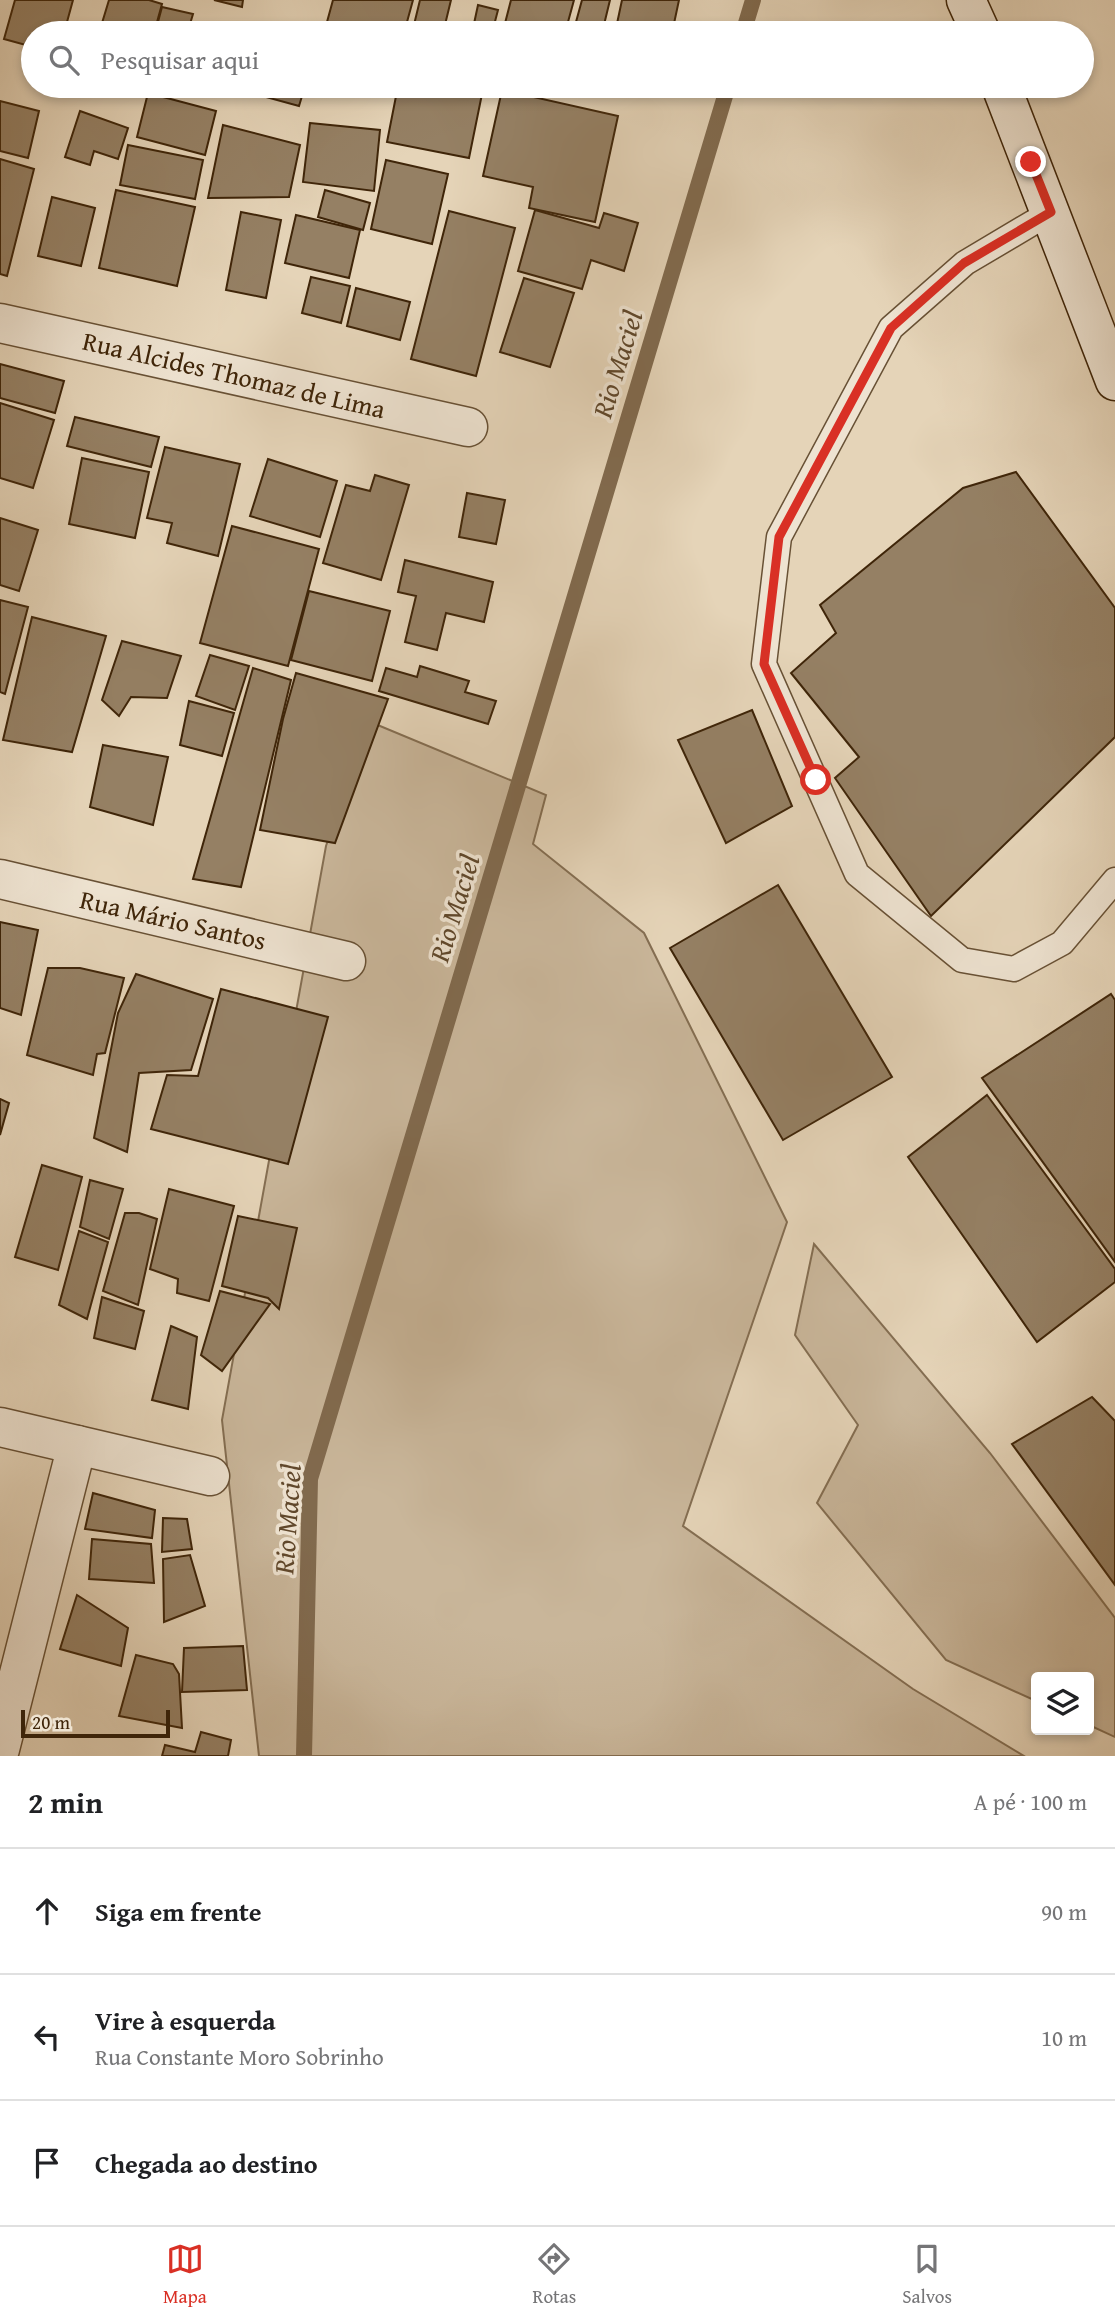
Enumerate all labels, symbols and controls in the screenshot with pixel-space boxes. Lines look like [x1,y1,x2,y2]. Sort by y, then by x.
search box [21,21,1094,98]
text: Pesquisar aqui [101,40,259,79]
icon: search [45,41,83,79]
route end [1015,146,1046,177]
water label: Rio Maciel [580,305,652,424]
street label: Rua Alcides Thomaz de Lima [79,321,390,428]
route start [800,764,831,795]
water label: Rio Maciel [417,849,489,968]
street label: Rua Mário Santos [76,879,270,960]
water label: Rio Maciel [262,1462,311,1576]
map controls [1031,1672,1094,1735]
button: layers [1031,1672,1094,1735]
scale bar [21,1707,170,1739]
text: 20 m [32,1708,70,1736]
text: 2 min [28,1780,103,1824]
text: A pé · 100 m [974,1785,1087,1818]
icon: ahead [28,1892,66,1930]
text: Siga em frente [95,1892,262,1931]
text: 90 m [1041,1895,1087,1928]
text: Vire à esquerda [95,2001,276,2040]
icon: left [28,2018,66,2056]
text: 10 m [1041,2021,1087,2054]
text: Rua Constante Moro Sobrinho [95,2040,384,2073]
icon: arrive [28,2144,66,2182]
text: Chegada ao destino [95,2144,318,2183]
tab: Mapa [163,2240,207,2310]
tab: Rotas [532,2240,576,2310]
tab: Salvos [902,2240,952,2310]

